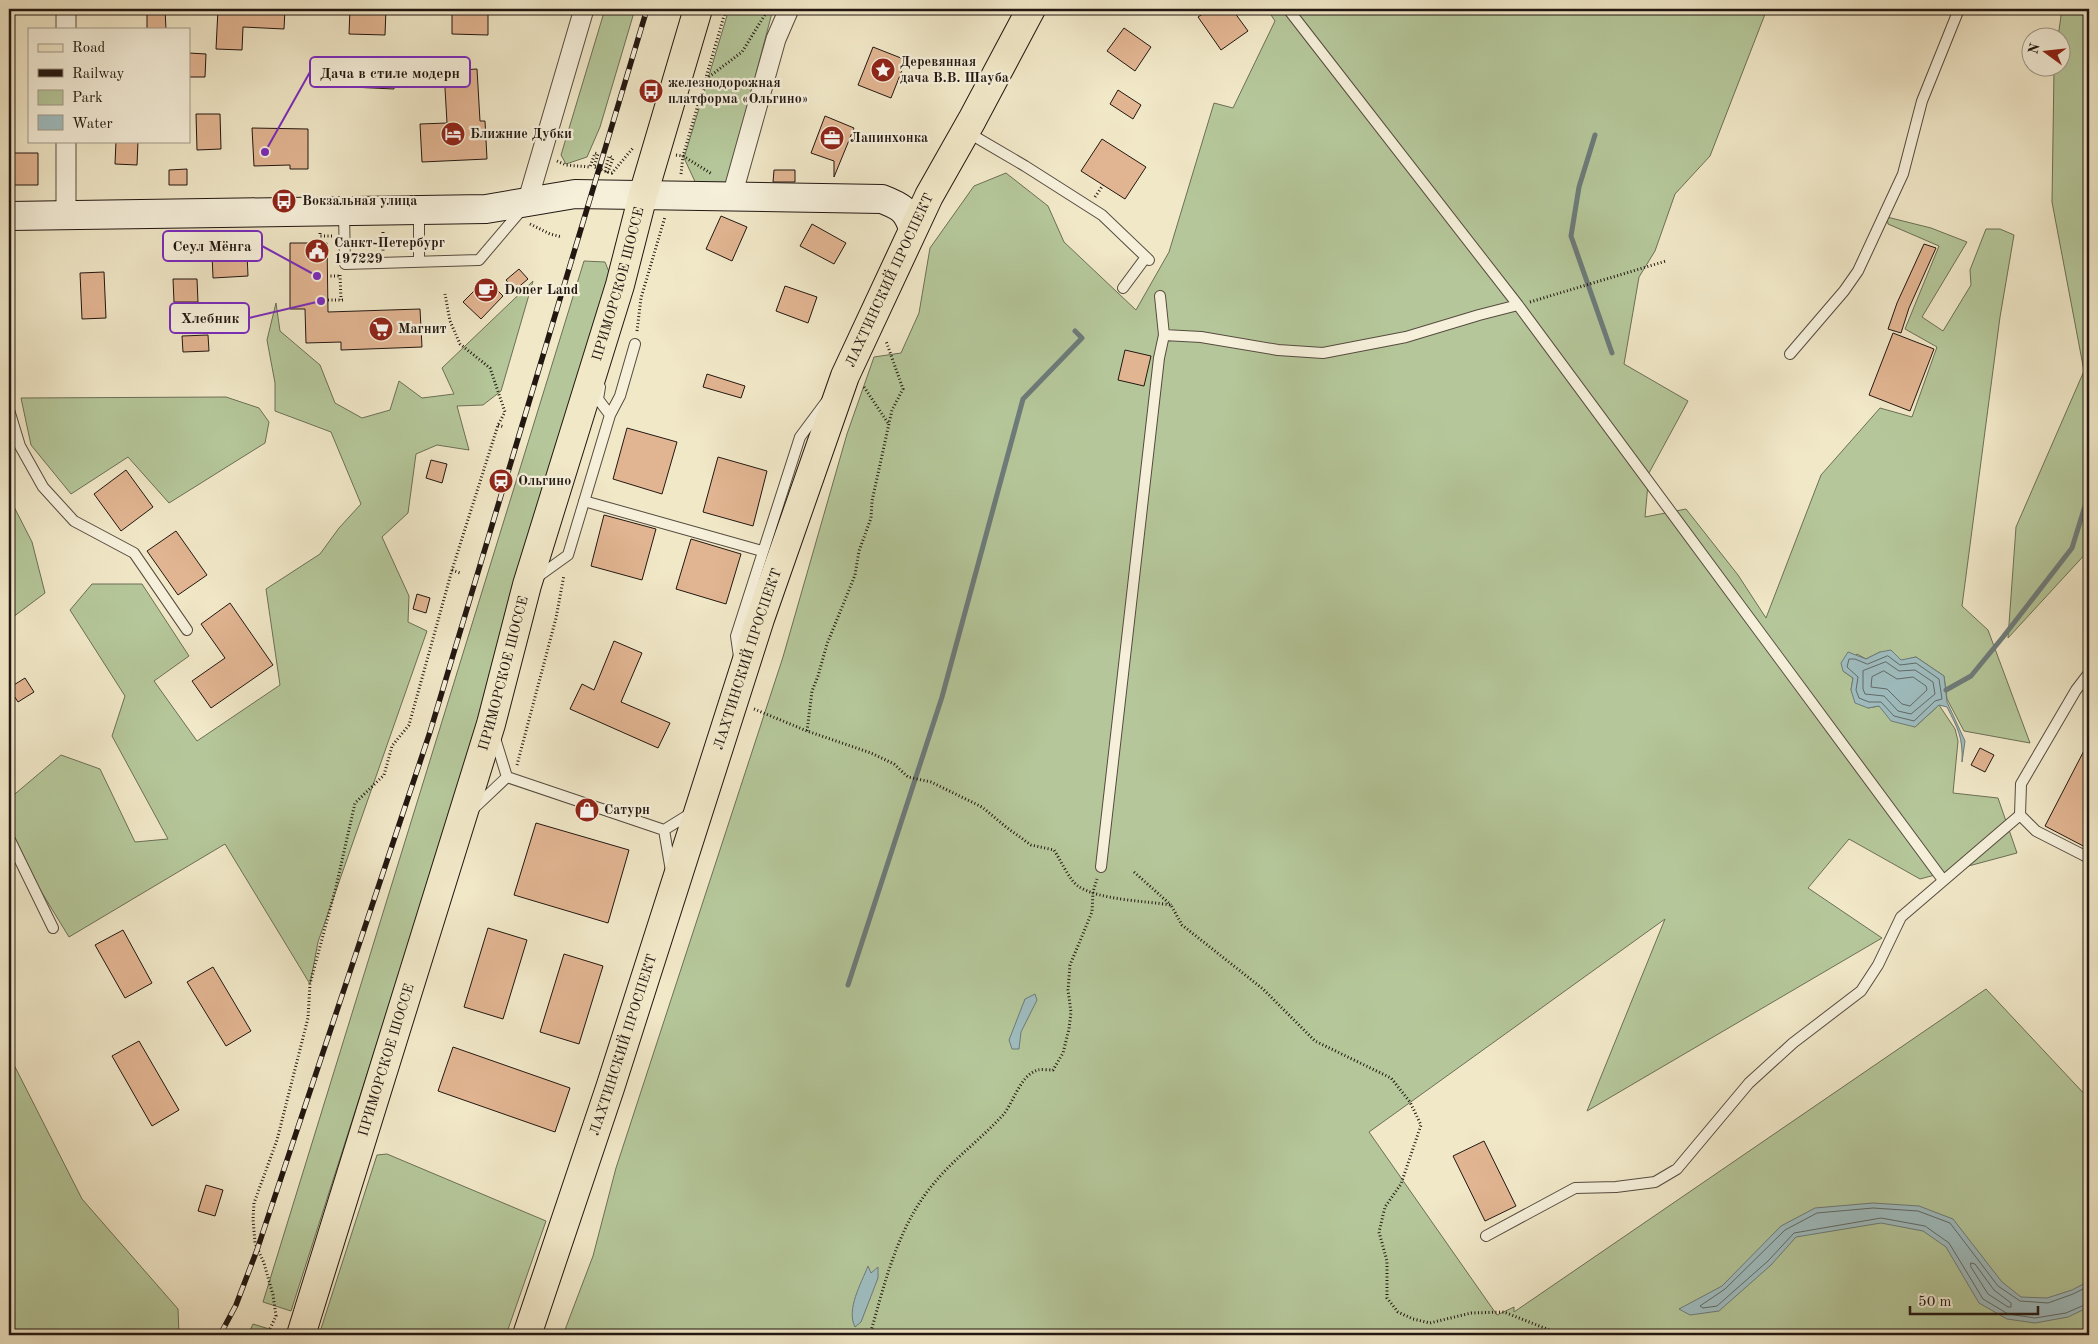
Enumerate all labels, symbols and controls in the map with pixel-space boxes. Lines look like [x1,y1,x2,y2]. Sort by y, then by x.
legend [28,28,190,142]
north arrow [2020,28,2070,78]
text: Road [72,41,106,56]
text: N [2026,42,2043,56]
place label: Деревянная дача В.В. Шауба [900,55,1009,85]
callout: Дача в стиле модерн [310,57,470,87]
place icon: Деревянная дача В.В. Шауба [870,57,896,83]
text: Railway [72,67,125,82]
text: Дача в стиле модерн [320,67,460,82]
place label: железнодорожная платформа «Ольгино» [668,76,809,107]
bus stop icon: железнодорожная платформа «Ольгино» [638,78,664,104]
text: Park [72,91,103,106]
text: Water [72,117,113,132]
hotel icon: Ближние Дубки [440,121,466,147]
office icon: Лапинхонка [819,125,845,151]
place label: Ближние Дубки [470,127,572,141]
place label: Лапинхонка [850,131,928,145]
bus stop icon: Вокзальная улица [271,188,297,214]
street label: ЛАХТИНСКИЙ ПРОСПЕКТ [843,191,936,369]
place label: Вокзальная улица [302,194,417,208]
street label: ПРИМОРСКОЕ ШОССЕ [590,206,647,363]
callout: Сеул Мёнга [163,231,262,261]
place label: Санкт-Петербург 197229 [334,236,445,266]
public building icon: Санкт-Петербург 197229 [304,238,330,264]
text: Сеул Мёнга [172,240,252,255]
cafe icon: Doner Land [473,277,499,303]
place label: Doner Land [504,283,579,297]
callout: Хлебник [170,303,249,333]
text: Хлебник [181,312,239,327]
supermarket icon: Магнит [368,316,394,342]
place label: Магнит [398,322,447,336]
station icon: Ольгино [488,468,514,494]
place label: Ольгино [518,474,571,488]
street label: ЛАХТИНСКИЙ ПРОСПЕКТ [712,567,784,751]
street label: ПРИМОРСКОЕ ШОССЕ [476,595,531,752]
shop icon: Сатурн [574,797,600,823]
place label: Сатурн [604,803,650,817]
street label: ЛАХТИНСКИЙ ПРОСПЕКТ [588,952,659,1137]
street label: ПРИМОРСКОЕ ШОССЕ [356,982,417,1138]
scale bar [1910,1284,2038,1316]
text: 50 m [1918,1295,1952,1310]

